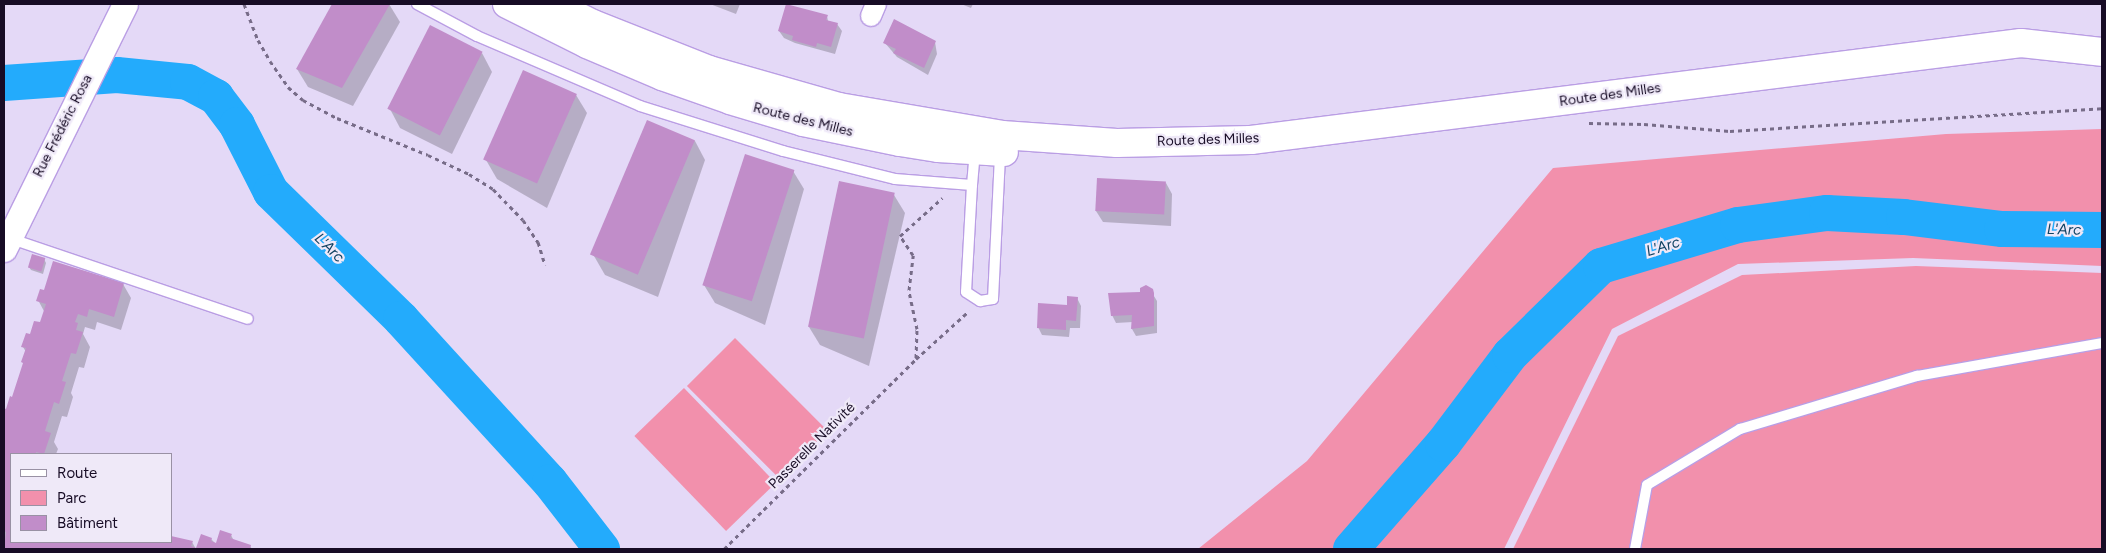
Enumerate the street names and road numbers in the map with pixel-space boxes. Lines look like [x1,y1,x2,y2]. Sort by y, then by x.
street label: Rue Frédéric Rosa [30,72,96,180]
street label: Route des Milles [1558,80,1662,110]
street label: Route des Milles [751,99,855,141]
street label: Route des Milles [1157,130,1259,150]
street label: Passerelle Nativité [765,399,859,493]

